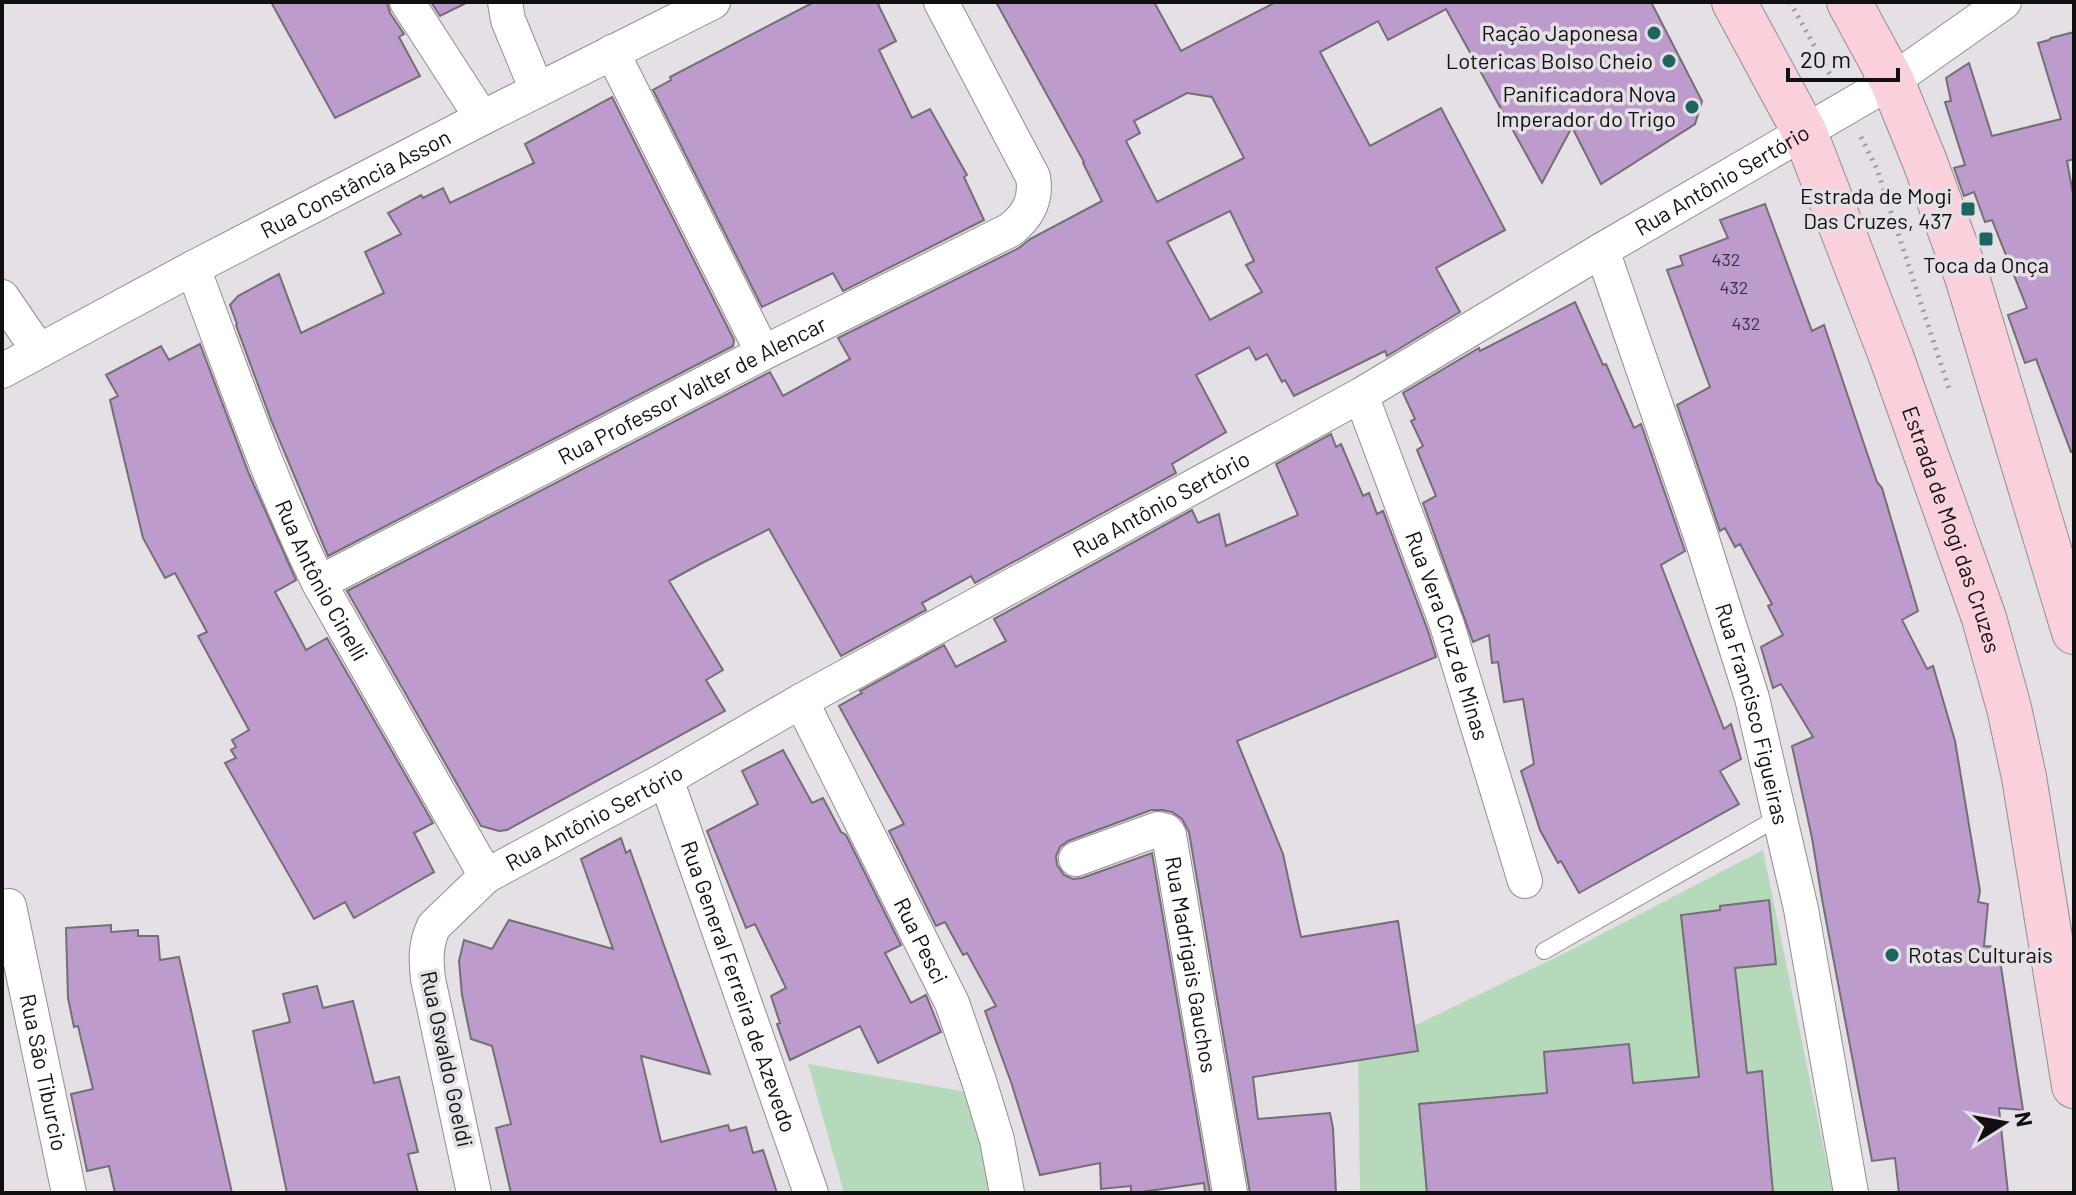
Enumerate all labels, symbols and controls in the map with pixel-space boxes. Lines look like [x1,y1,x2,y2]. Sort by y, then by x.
place label: Ração Japonesa [1481,19,1638,45]
marker: Ração Japonesa [1645,24,1663,42]
scale bar [1788,32,1898,82]
text: 20 m [1800,44,1851,73]
place label: Lotericas Bolso Cheio [1446,47,1653,73]
marker: Lotericas Bolso Cheio [1660,52,1678,70]
place label: Panificadora Nova Imperador do Trigo [1496,80,1676,131]
marker: Panificadora Nova Imperador do Trigo [1683,98,1701,116]
street label: Rua Antônio Sertório [1630,118,1814,240]
street label: Rua Constância Asson [256,123,454,243]
place label: Estrada de Mogi Das Cruzes, 437 [1800,182,1952,233]
marker: Estrada de Mogi Das Cruzes, 437 [1959,200,1977,218]
marker: Toca da Onça [1977,230,1995,248]
house number: 432 [1712,248,1740,270]
place label: Toca da Onça [1923,251,2049,277]
house number: 432 [1720,276,1748,298]
street label: Rua Professor Valter de Alencar [553,310,830,469]
house number: 432 [1732,312,1760,334]
street label: Estrada de Mogi das Cruzes [1898,402,2007,656]
street label: Rua Antônio Sertório [1068,445,1254,562]
street label: Rua Antônio Cinelli [271,495,374,665]
street label: Rua Vera Cruz de Minas [1401,527,1495,743]
street label: Rua Francisco Figueiras [1711,600,1795,827]
street label: Rua Antônio Sertório [501,758,687,875]
street label: Rua General Ferreira de Azevedo [677,837,803,1136]
street label: Rua Madrigais Gauchos [1161,854,1223,1075]
street label: Rua Pesci [889,893,954,988]
place label: Rotas Culturais [1908,941,2053,967]
marker: Rotas Culturais [1883,946,1901,964]
street label: Rua Osvaldo Goeldi [417,968,479,1149]
street label: Rua São Tiburcio [16,991,74,1153]
north arrow [1964,1083,2044,1163]
text: N [2010,1109,2039,1129]

